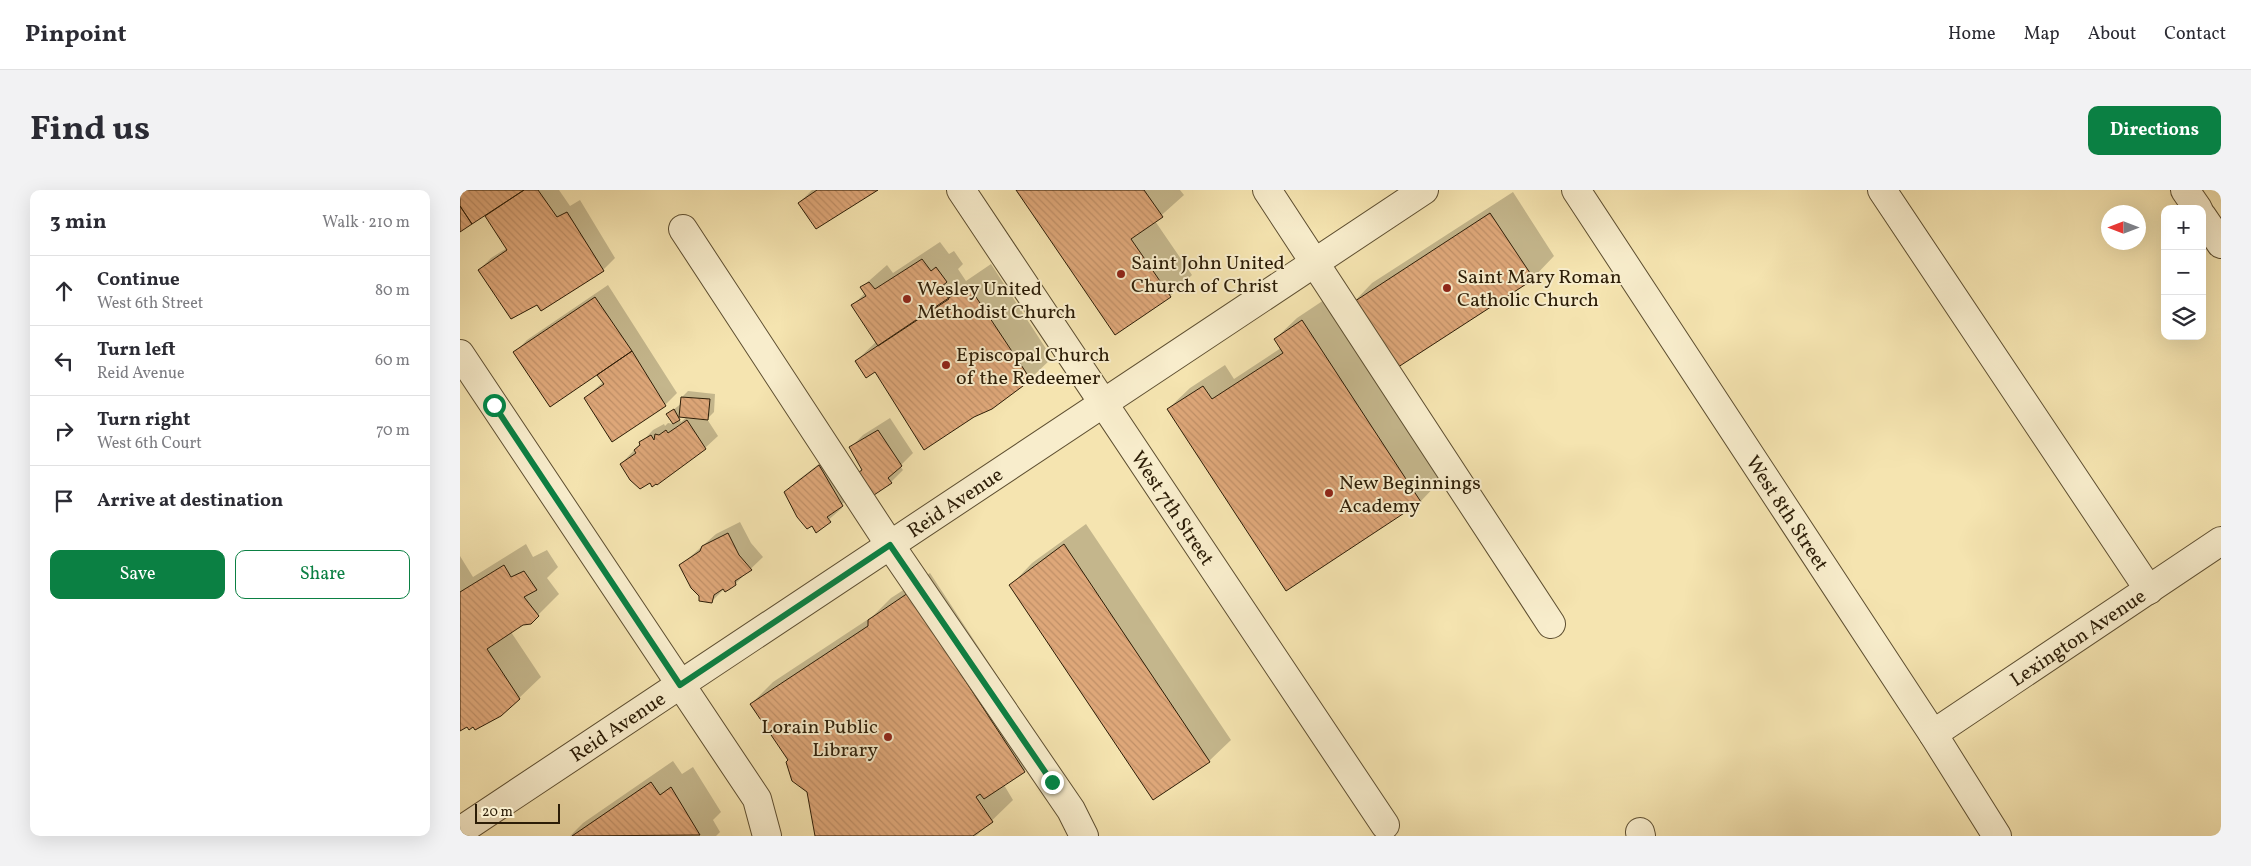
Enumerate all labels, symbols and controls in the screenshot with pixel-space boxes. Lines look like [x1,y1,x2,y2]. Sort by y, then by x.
text: Pinpoint [25,18,127,52]
text: Home [1948,22,1996,47]
text: Map [2024,22,2060,47]
text: About [2088,22,2136,47]
text: Contact [2164,22,2226,47]
text: Find us [30,106,150,154]
button: Directions [2088,106,2221,155]
north arrow [2101,205,2146,250]
map controls [2161,205,2206,340]
button: + [2161,205,2206,250]
text: 3 min [50,208,106,237]
text: Walk · 210 m [322,212,410,234]
place label: Saint John United Church of Christ [1131,250,1285,301]
button: − [2161,250,2206,295]
place label: Saint Mary Roman Catholic Church [1457,264,1622,315]
text: Continue [97,267,180,293]
marker: Saint John United Church of Christ [1115,268,1127,280]
place label: Wesley United Methodist Church [917,276,1076,327]
icon: ahead [50,277,78,305]
text: 80 m [375,280,410,302]
marker: Saint Mary Roman Catholic Church [1441,282,1453,294]
text: West 6th Street [97,293,203,315]
marker: Wesley United Methodist Church [901,293,913,305]
button: layers [2161,295,2206,340]
text: Turn left [97,337,176,363]
place label: Episcopal Church of the Redeemer [956,342,1110,393]
icon: left [50,347,78,375]
text: 60 m [375,350,410,372]
marker: Episcopal Church of the Redeemer [940,359,952,371]
text: Reid Avenue [97,363,185,385]
route start [483,394,506,417]
text: Turn right [97,407,190,433]
icon: right [50,417,78,445]
text: 70 m [376,420,410,442]
text: West 6th Court [97,433,202,455]
street label: West 7th Street [1123,446,1220,572]
street label: West 8th Street [1738,450,1834,577]
street label: Reid Avenue [902,462,1009,546]
place label: New Beginnings Academy [1339,470,1481,521]
icon: arrive [50,487,78,515]
marker: New Beginnings Academy [1323,487,1335,499]
text: Arrive at destination [97,488,283,514]
button: Save [50,550,225,599]
button: Share [235,550,410,599]
street label: Lexington Avenue [2005,583,2152,694]
street label: Reid Avenue [565,686,672,770]
place label: Lorain Public Library [761,714,878,765]
marker: Lorain Public Library [882,731,894,743]
route end [1041,771,1064,794]
scale bar [475,801,560,824]
text: 20 m [482,803,513,822]

